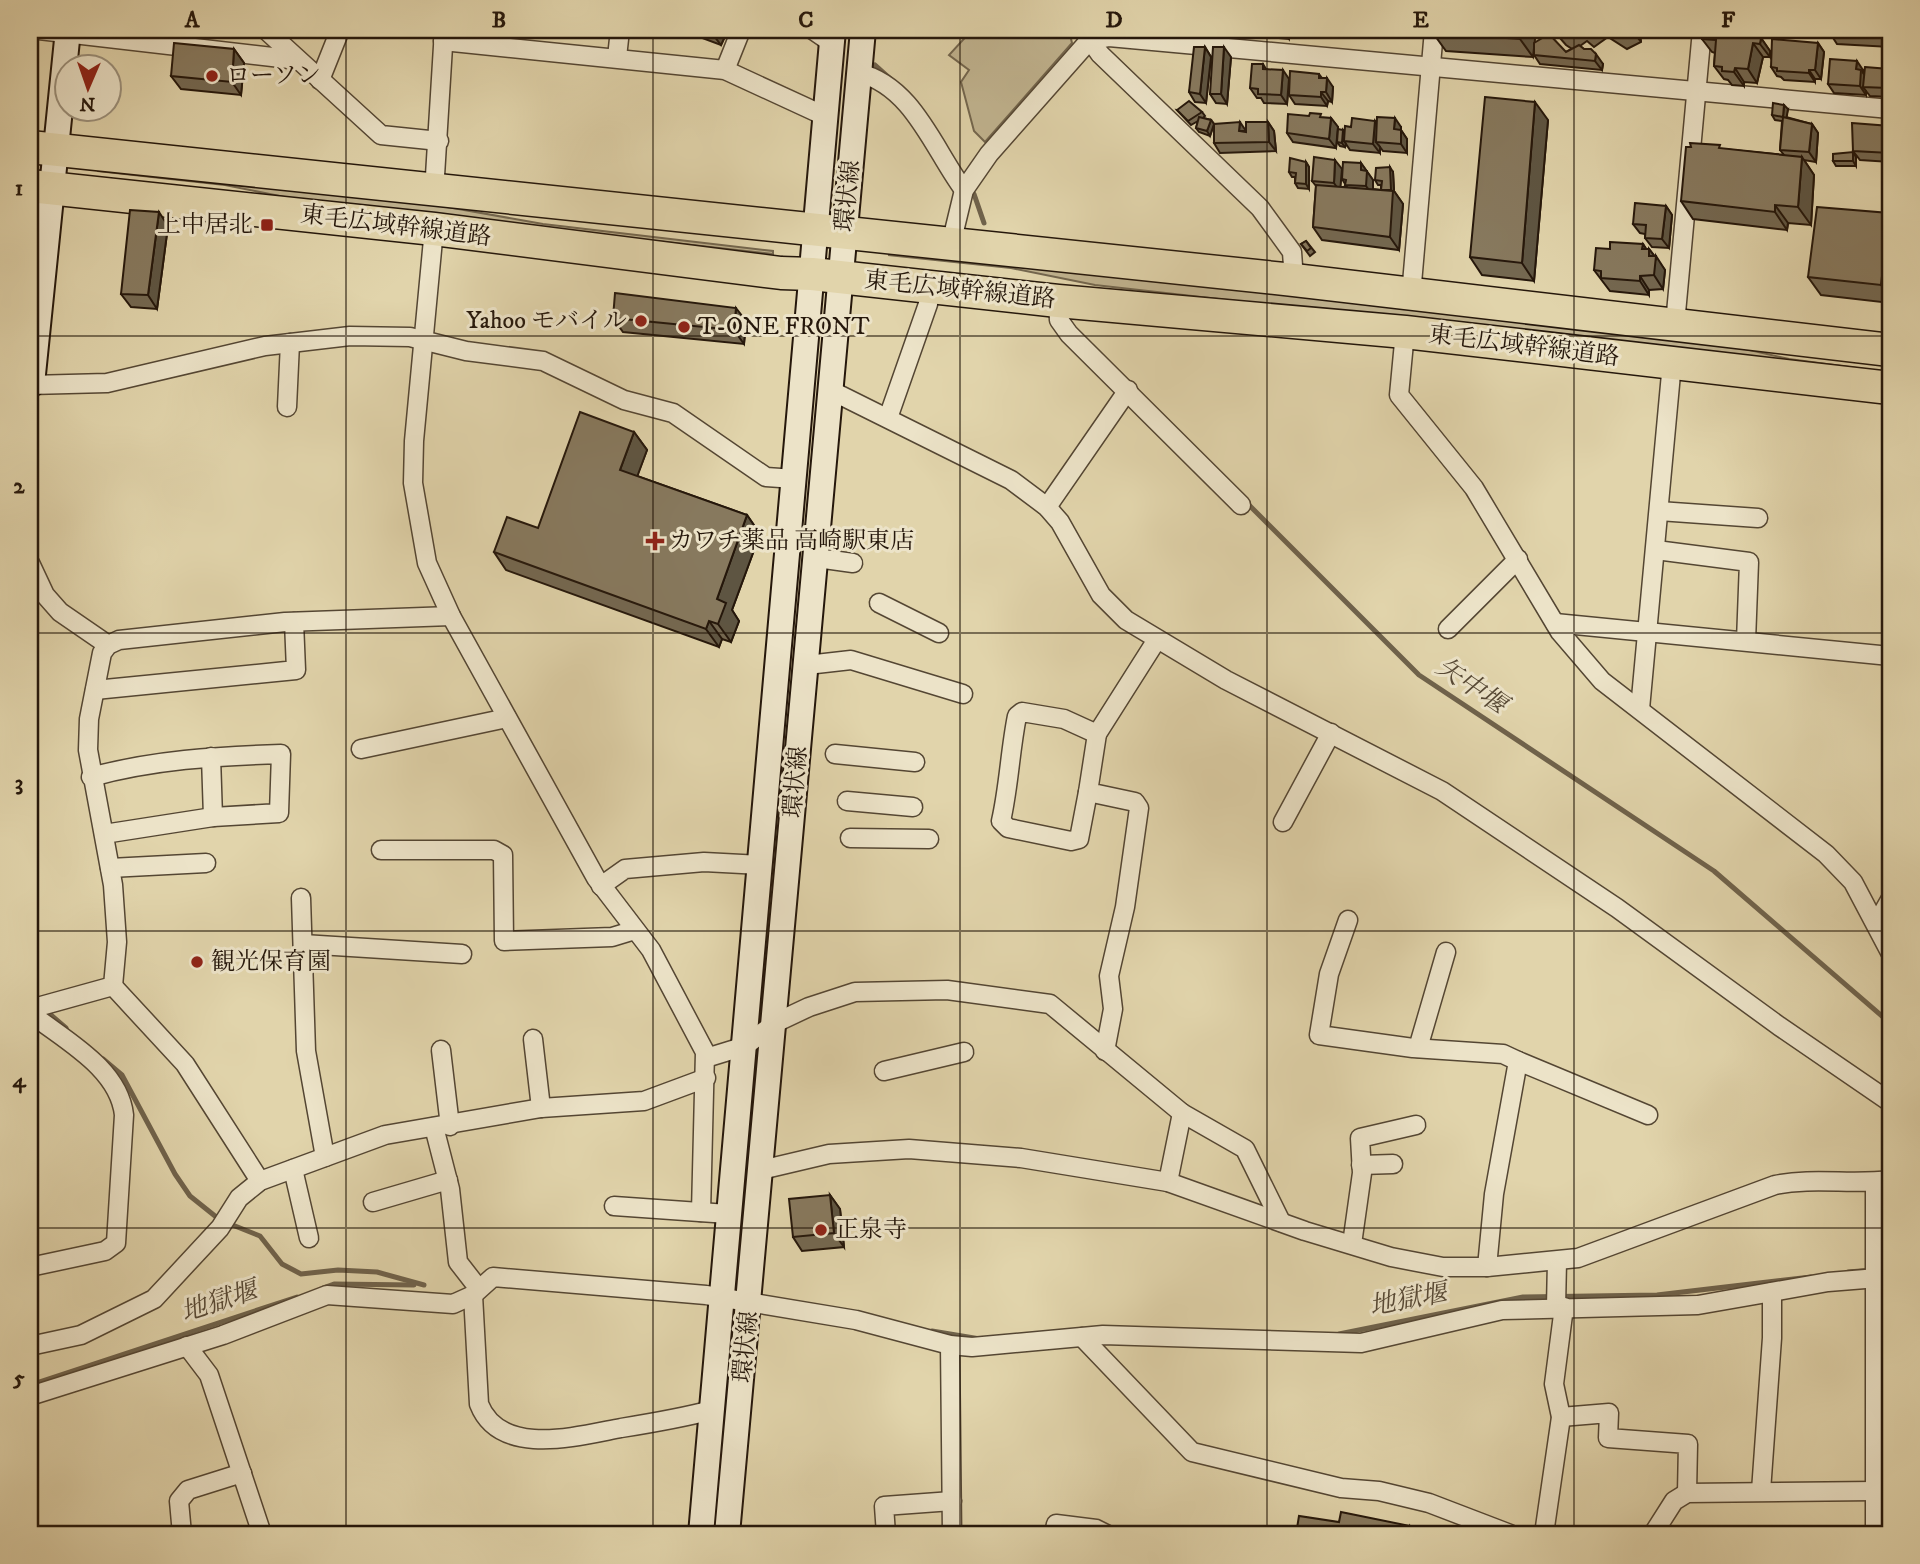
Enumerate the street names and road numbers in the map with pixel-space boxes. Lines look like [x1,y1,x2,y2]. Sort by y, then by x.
street label: 環状線 [829,159,867,233]
street label: 東毛広域幹線道路 [299,199,493,253]
street label: 東毛広域幹線道路 [863,265,1057,315]
street label: 東毛広域幹線道路 [1427,319,1621,373]
street label: 環状線 [778,745,814,819]
street label: 環状線 [727,1310,765,1384]

